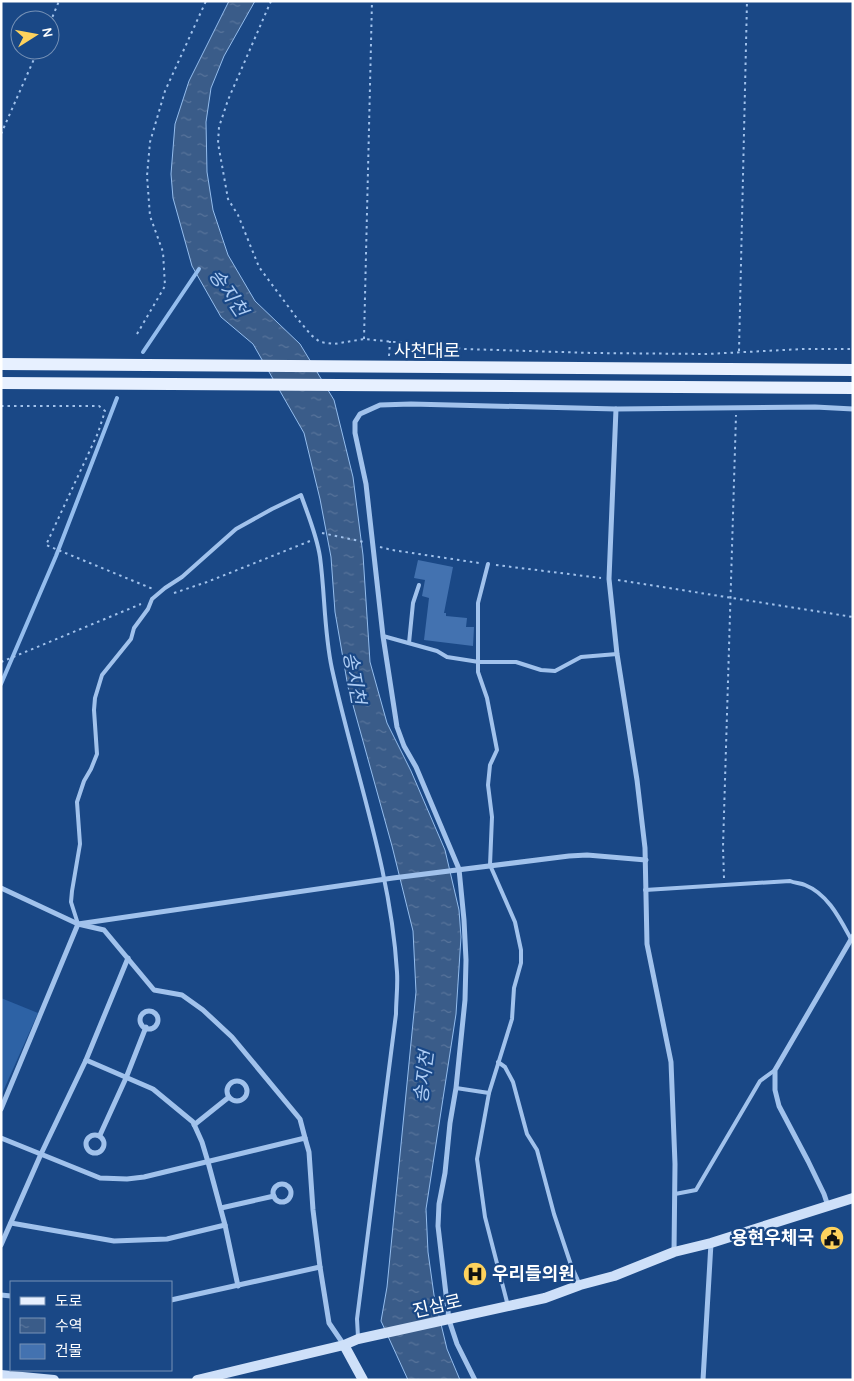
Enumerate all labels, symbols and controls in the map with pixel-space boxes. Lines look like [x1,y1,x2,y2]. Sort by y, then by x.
north arrow [10,10,60,60]
text: N [38,26,57,39]
water label: 송지천 [204,265,253,322]
street label: 사천대로 [394,340,460,362]
water label: 송지천 [339,650,370,707]
water label: 송지천 [410,1048,438,1104]
public building icon: 용현우체국 [819,1225,845,1251]
place label: 용현우체국 [731,1227,814,1249]
hospital icon: 우리들의원 [462,1261,488,1287]
place label: 우리들의원 [492,1263,575,1285]
legend [10,1281,172,1371]
street label: 진삼로 [410,1290,464,1322]
text: 도로 [55,1292,83,1310]
text: 수역 [55,1317,83,1335]
text: 건물 [55,1342,83,1360]

